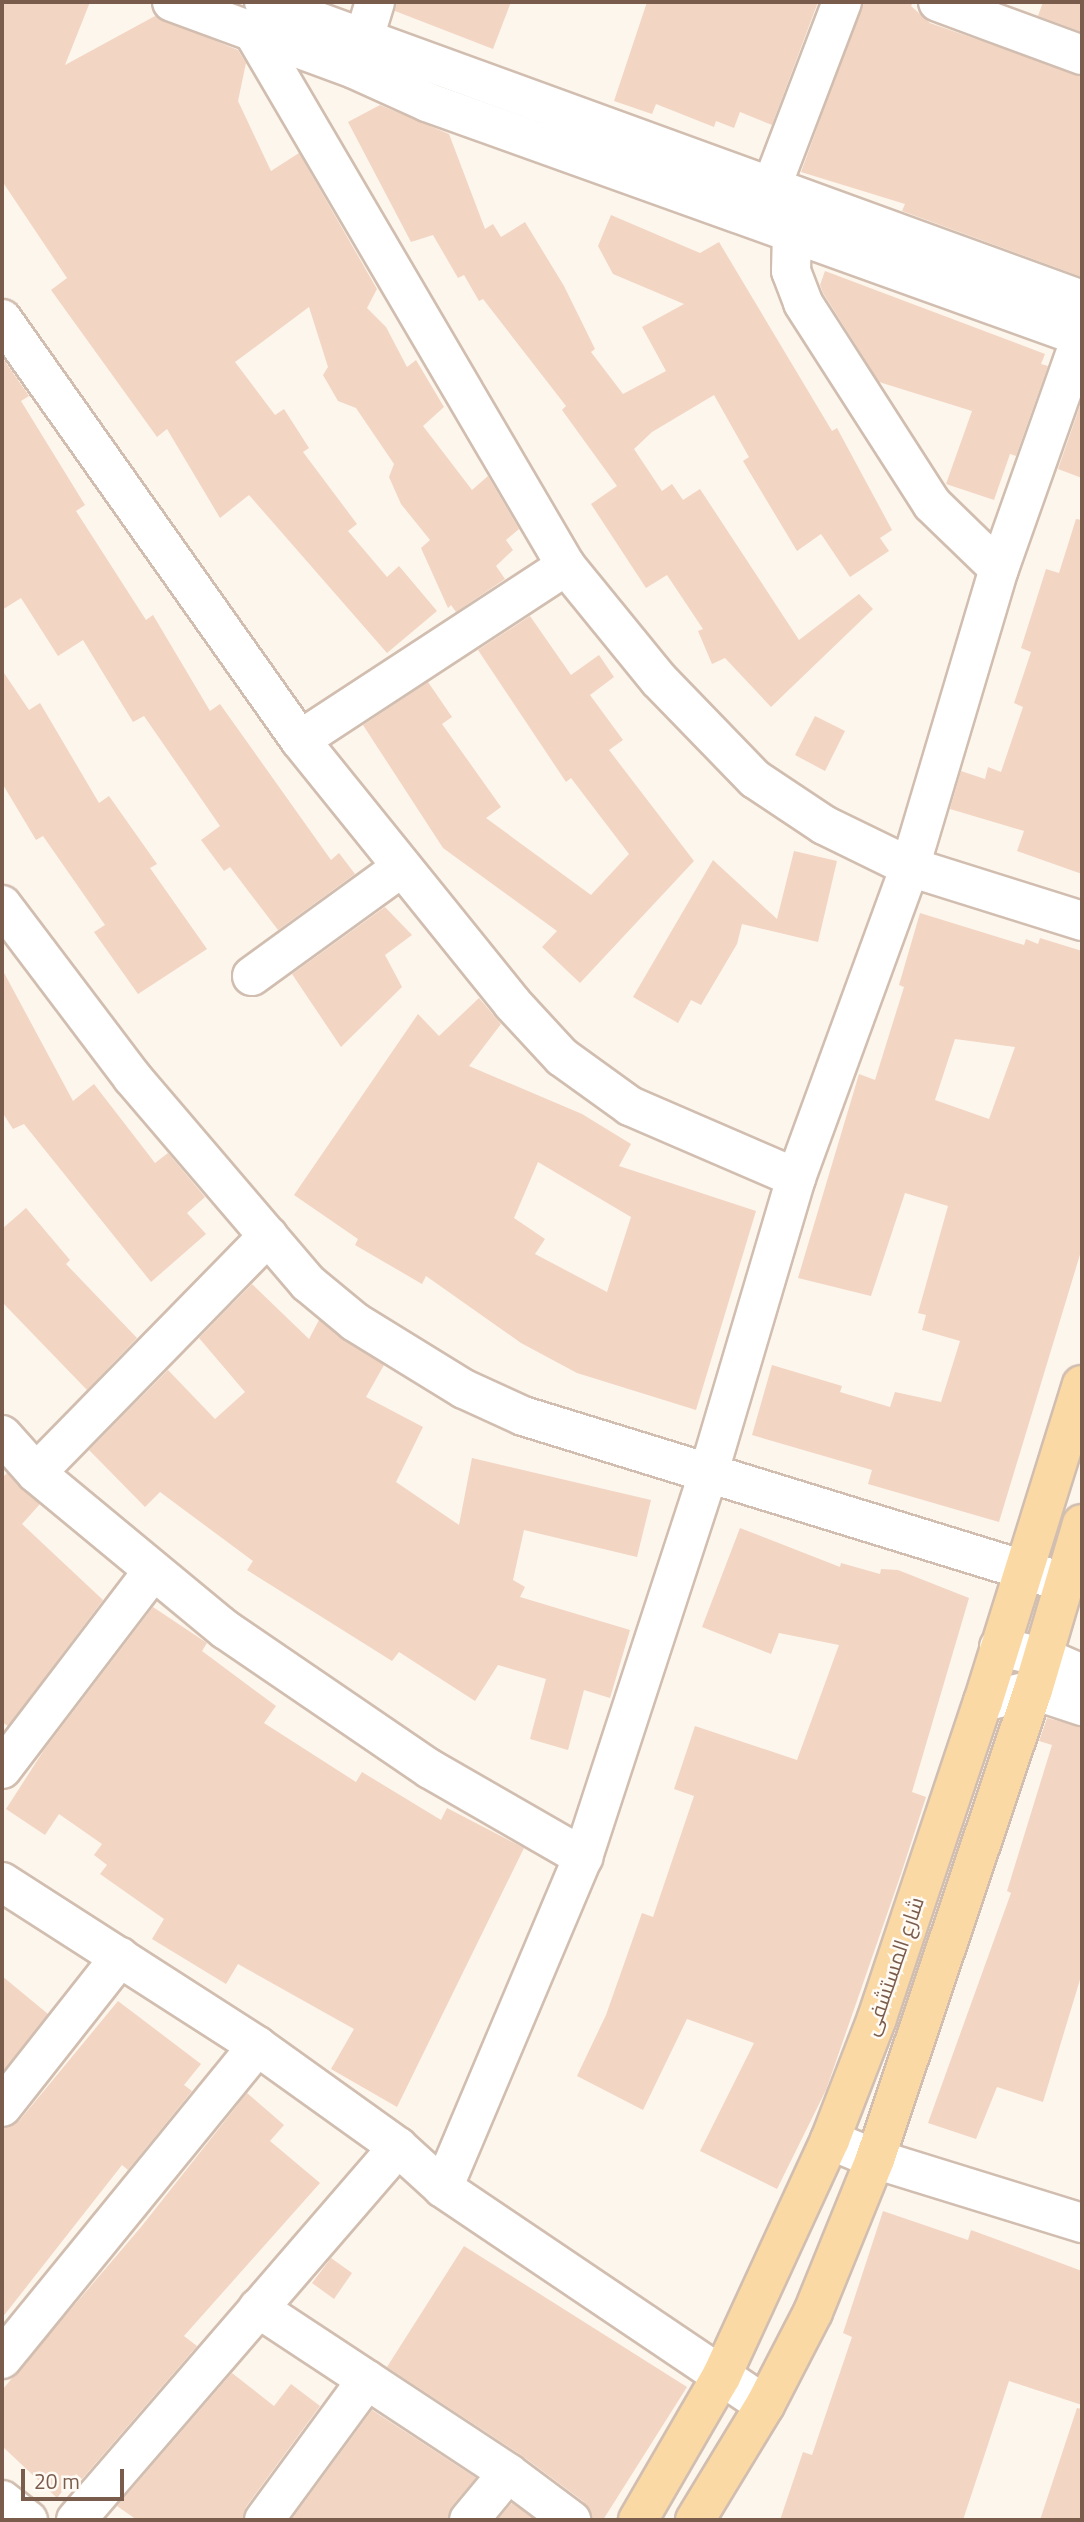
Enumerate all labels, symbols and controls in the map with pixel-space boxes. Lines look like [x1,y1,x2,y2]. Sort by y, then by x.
street label: شارع المستشفى [857,1893,929,2039]
scale bar [24,2456,128,2500]
text: 20 m [34,2465,80,2497]

